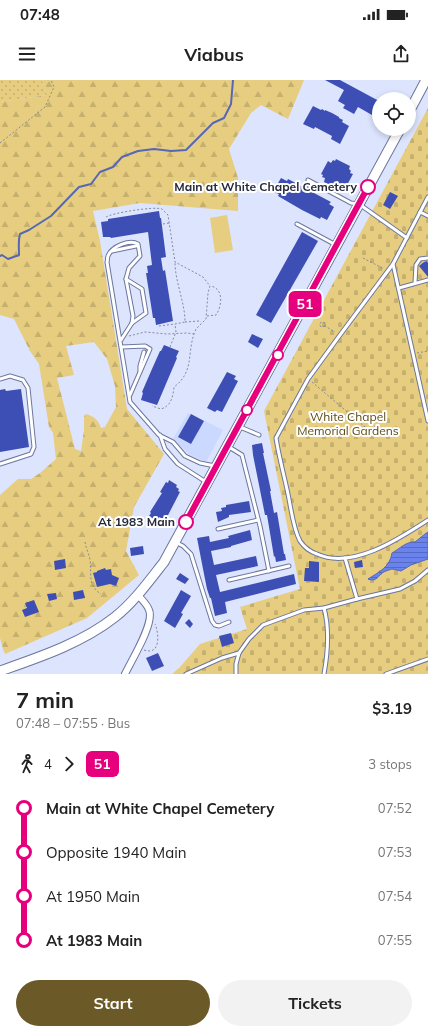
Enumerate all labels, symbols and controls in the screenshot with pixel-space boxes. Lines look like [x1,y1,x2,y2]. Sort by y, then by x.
text: 07:48 [20,5,60,24]
icon: menu [16,43,38,65]
text: Viabus [184,43,244,66]
icon: share [390,43,412,65]
map controls [372,92,416,136]
button: locate [372,92,416,136]
place label: Main at White Chapel Cemetery [174,179,357,194]
marker: Main at White Chapel Cemetery [360,179,376,195]
line badge: 51 [287,291,323,317]
text: 51 [297,295,313,313]
unlabelled marker [272,349,284,361]
unlabelled marker [241,404,253,416]
park label: White Chapel Memorial Gardens [297,409,399,438]
place label: At 1983 Main [98,514,175,529]
marker: At 1983 Main [178,514,194,530]
text: 7 min [16,686,74,714]
text: $3.19 [372,699,412,718]
text: 07:48 – 07:55 · Bus [16,715,130,731]
icon: walk [16,753,38,775]
icon: forward [58,753,80,775]
text: 51 [94,755,111,773]
text: 4 [44,756,52,772]
text: 3 stops [368,756,412,772]
text: Main at White Chapel Cemetery [46,799,274,818]
text: 07:52 [378,800,412,816]
text: Opposite 1940 Main [46,843,187,862]
text: 07:53 [378,844,412,860]
text: At 1950 Main [46,887,140,906]
text: 07:54 [378,888,412,904]
text: At 1983 Main [46,931,142,950]
text: 07:55 [378,932,412,948]
button: Start [16,980,210,1026]
button: Tickets [218,980,412,1026]

